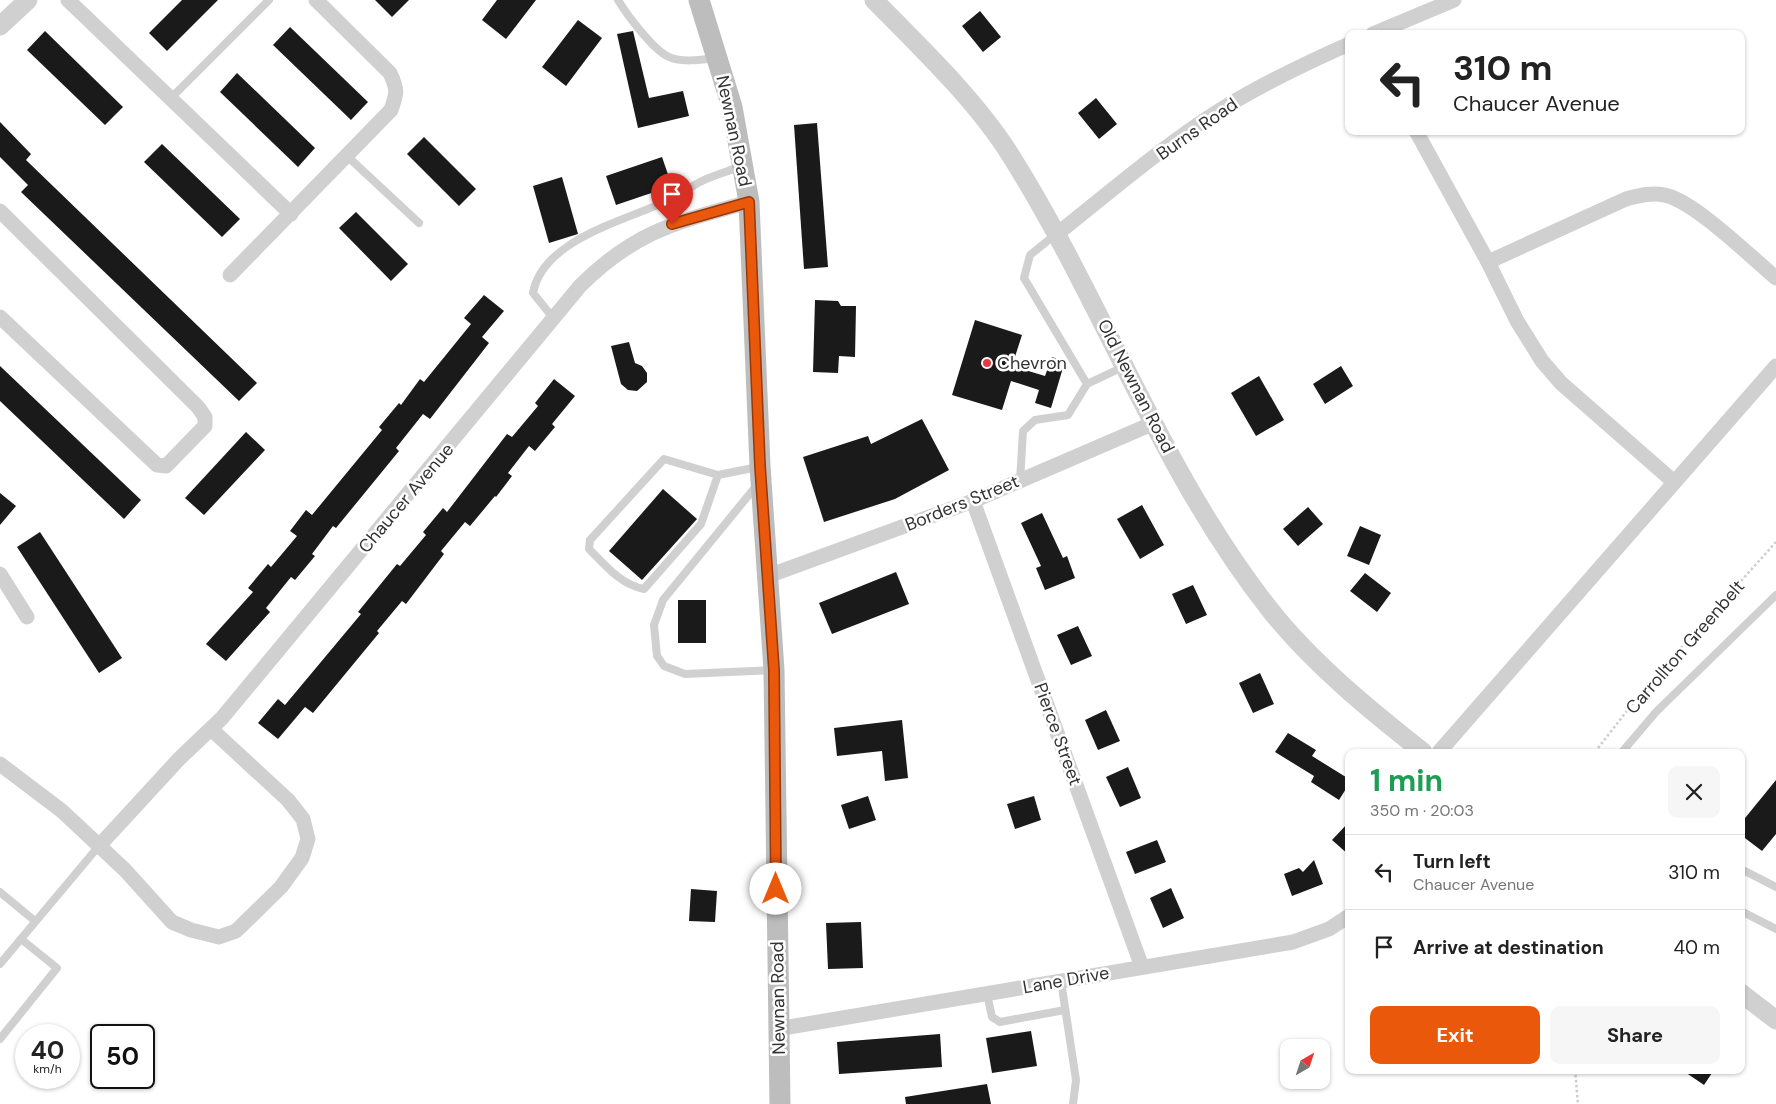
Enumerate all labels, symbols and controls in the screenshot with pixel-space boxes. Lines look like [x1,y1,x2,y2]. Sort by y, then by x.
text: 310 m [1453,45,1552,91]
icon: left [1370,50,1435,115]
street label: Newnan Road [710,73,758,189]
text: Chaucer Avenue [1453,89,1620,118]
street label: Burns Road [1152,92,1242,166]
pin [651,173,693,224]
icon: arrive [658,180,686,208]
street label: Old Newnan Road [1092,315,1180,457]
place label: Chevron [997,351,1067,375]
marker: Chevron [981,357,993,369]
street label: Chaucer Avenue [353,438,459,558]
street label: Borders Street [901,469,1023,537]
street label: Carrollton Greenbelt [1620,575,1750,719]
street label: Pierce Street [1028,679,1088,789]
text: 1 min [1370,761,1443,800]
button: close [1668,766,1720,818]
text: 350 m · 20:03 [1370,800,1474,821]
text: Turn left [1413,849,1491,874]
icon: left [1370,858,1398,886]
text: 310 m [1668,860,1720,885]
position arrow [749,862,801,914]
text: Chaucer Avenue [1413,874,1534,895]
icon: arrive [1370,933,1398,961]
text: Arrive at destination [1413,935,1604,960]
text: 40 m [1673,935,1720,960]
street label: Newnan Road [765,941,791,1055]
street label: Lane Drive [1021,961,1111,999]
button: Exit [1370,1006,1540,1064]
button: Share [1550,1006,1720,1064]
speed limit sign: 50 [90,1024,155,1089]
text: 40 [31,1034,64,1067]
north arrow [1280,1039,1330,1089]
map controls [1280,1039,1330,1089]
text: km/h [33,1061,62,1077]

